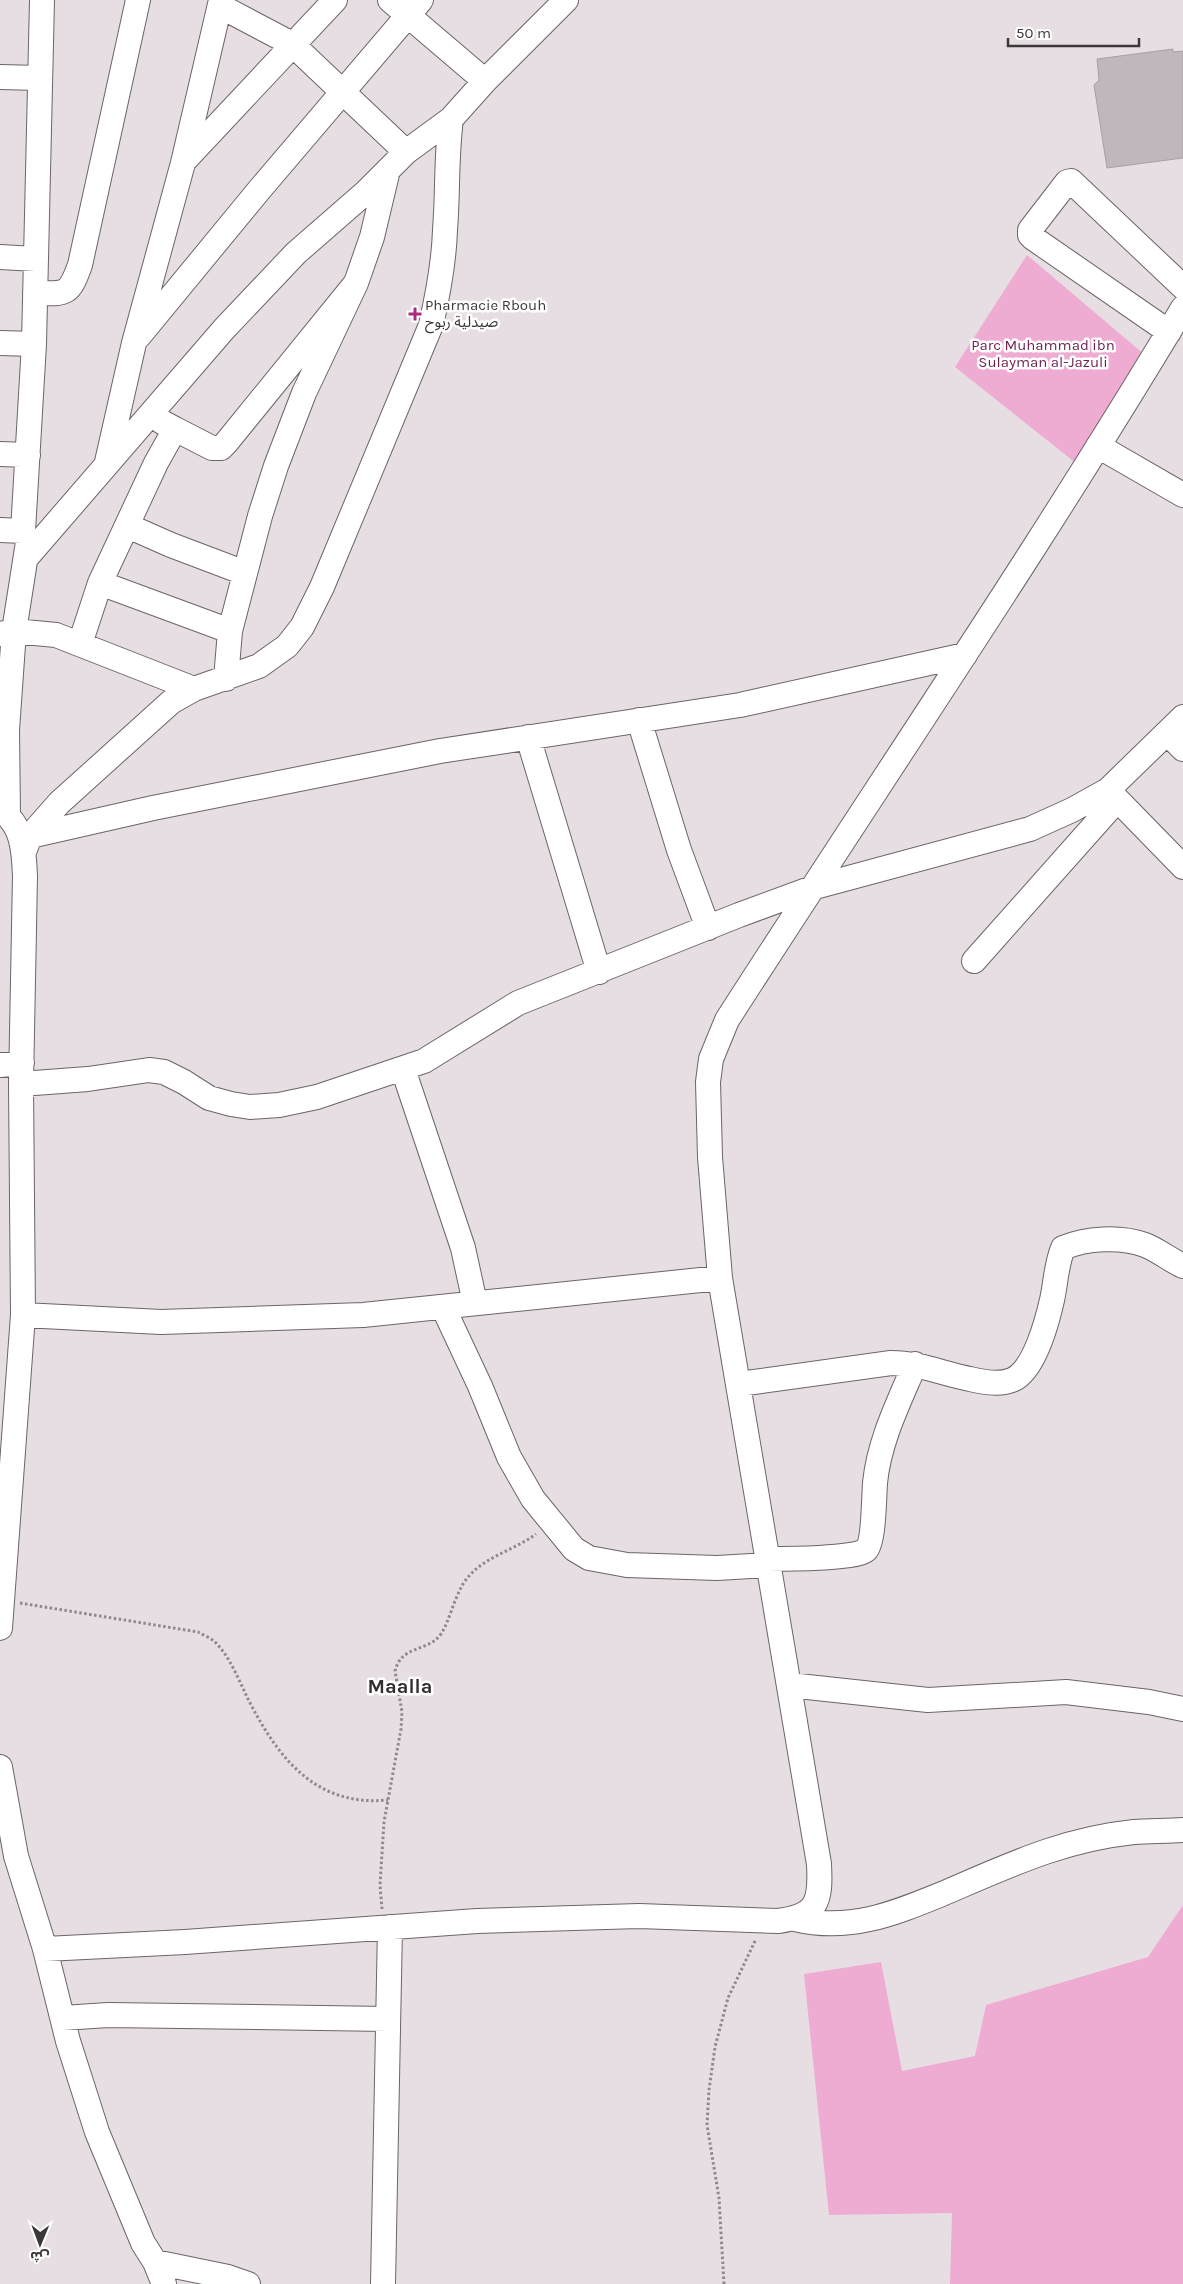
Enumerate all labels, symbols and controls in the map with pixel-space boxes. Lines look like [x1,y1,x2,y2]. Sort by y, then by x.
scale bar [1008,15,1139,47]
text: 50 m [1016,24,1051,42]
place label: Pharmacie Rbouh صيدلية ربوح [425,296,546,334]
marker: Pharmacie Rbouh صيدلية ربوح [409,308,421,320]
park label: Parc Muhammad ibn Sulayman al-Jazuli [971,336,1115,371]
district label: Maalla [368,1675,432,1698]
north arrow [15,2219,65,2269]
text: ش [30,2248,50,2265]

